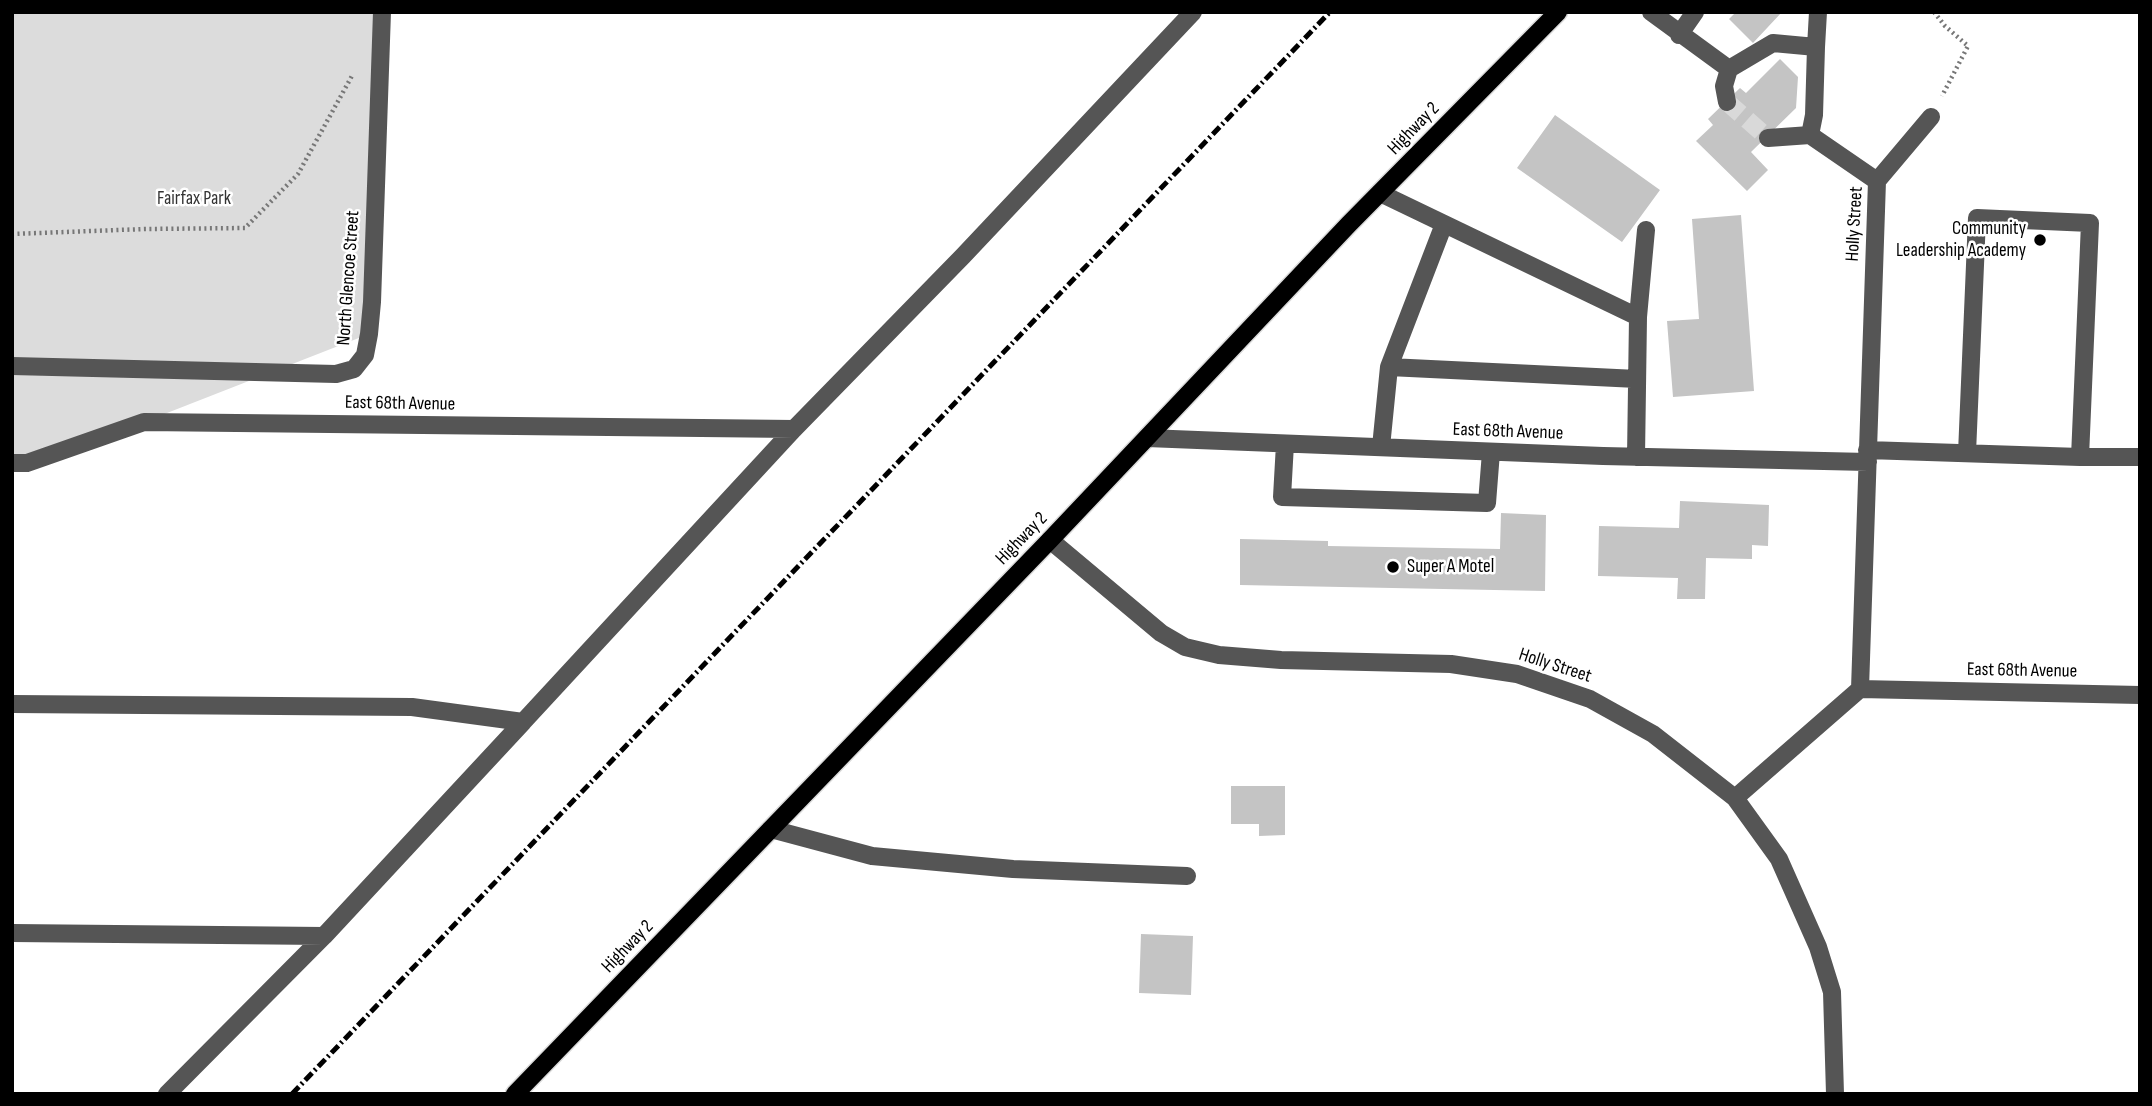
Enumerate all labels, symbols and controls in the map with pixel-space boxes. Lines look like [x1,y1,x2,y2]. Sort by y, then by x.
street label: Highway 2 [1383,98,1445,160]
street label: Holly Street [1842,186,1868,262]
park label: Fairfax Park [157,188,231,210]
street label: North Glencoe Street [333,210,365,346]
place label: Community Leadership Academy [1896,218,2026,262]
marker: Community Leadership Academy [2032,232,2048,248]
street label: East 68th Avenue [345,392,455,416]
street label: East 68th Avenue [1452,419,1564,445]
street label: Highway 2 [991,508,1053,570]
place label: Super A Motel [1407,556,1494,578]
marker: Super A Motel [1385,559,1401,575]
street label: Holly Street [1516,644,1594,688]
street label: East 68th Avenue [1967,659,2077,683]
street label: Highway 2 [597,916,659,978]

